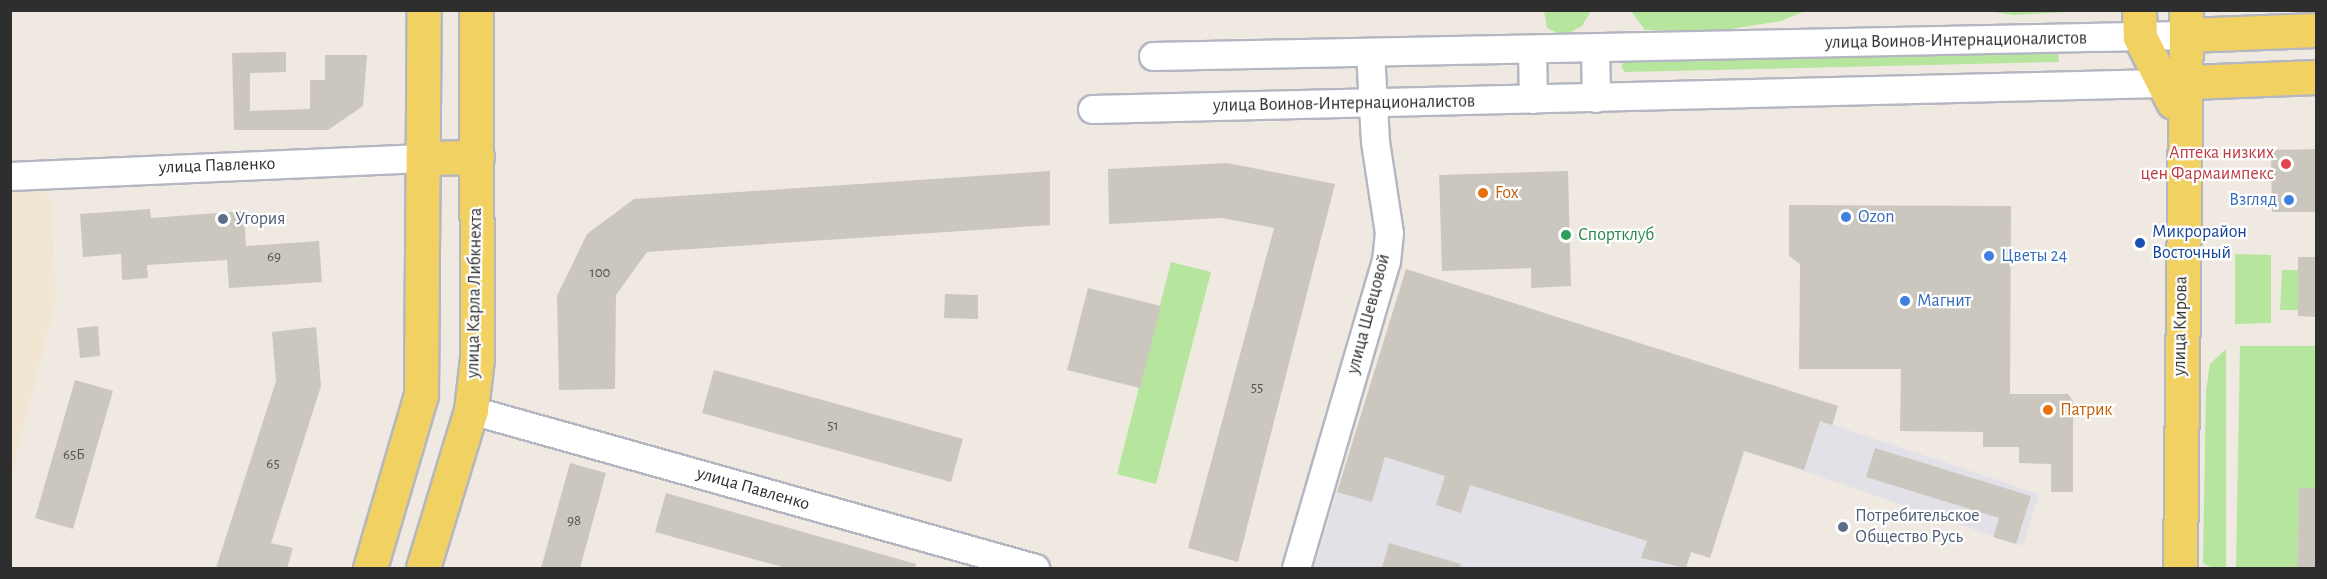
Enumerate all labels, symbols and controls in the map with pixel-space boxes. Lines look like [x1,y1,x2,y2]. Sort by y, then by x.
street label: улица Воинов-Интернационалистов [1825,28,2087,54]
street label: улица Воинов-Интернационалистов [1213,91,1475,117]
place label: Аптека низких цен Фармаимпекс [2141,143,2274,186]
street label: улица Павленко [158,153,276,179]
marker: Аптека низких цен Фармаимпекс [2279,157,2293,171]
place label: Fox [1495,182,1519,204]
marker: Fox [1476,186,1490,200]
place label: Взгляд [2229,189,2277,211]
marker: Взгляд [2282,193,2296,207]
place label: Ozon [1858,206,1895,228]
place label: Угория [235,208,286,230]
street label: улица Карла Либкнехта [463,208,487,378]
marker: Ozon [1839,210,1853,224]
marker: Угория [216,212,230,226]
place label: Микрорайон Восточный [2152,222,2247,264]
place label: Спортклуб [1578,224,1654,246]
marker: Спортклуб [1559,228,1573,242]
marker: Микрорайон Восточный [2133,236,2147,250]
place label: Цветы 24 [2001,245,2067,267]
house number: 69 [267,248,281,266]
marker: Цветы 24 [1982,249,1996,263]
street label: улица Шевцовой [1343,252,1395,376]
house number: 100 [590,264,610,282]
street label: улица Кирова [2169,276,2193,376]
place label: Магнит [1917,290,1971,312]
marker: Магнит [1898,294,1912,308]
house number: 55 [1251,379,1263,397]
place label: Патрик [2060,399,2113,421]
marker: Патрик [2041,403,2055,417]
house number: 51 [827,417,839,435]
house number: 65Б [63,446,85,464]
house number: 65 [266,455,280,473]
street label: улица Павленко [694,463,812,515]
place label: Потребительское Общество Русь [1855,506,1980,548]
house number: 98 [567,512,581,530]
marker: Потребительское Общество Русь [1836,520,1850,534]

